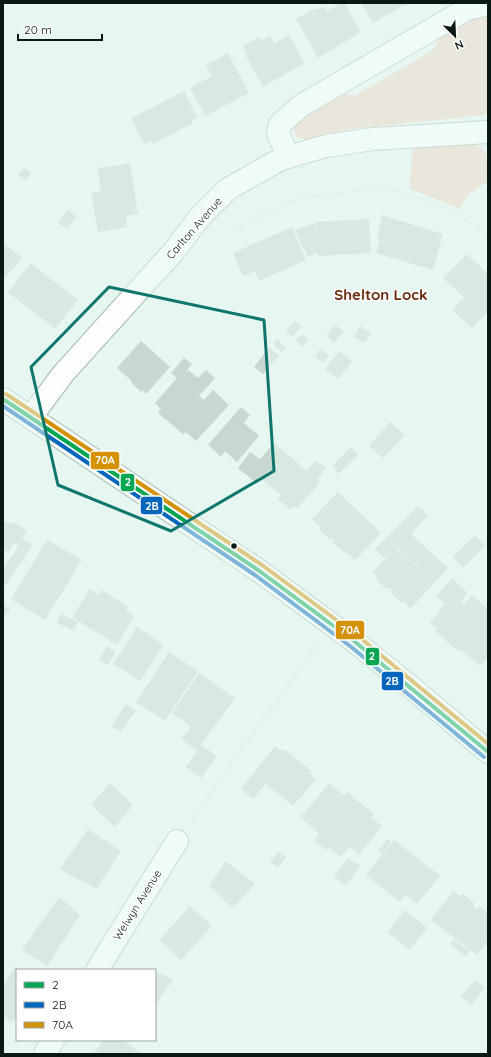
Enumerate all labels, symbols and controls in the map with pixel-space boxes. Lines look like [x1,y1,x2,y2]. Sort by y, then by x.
scale bar [18,16,102,42]
north arrow [435,16,475,56]
text: 20 m [24,22,52,37]
text: N [453,37,466,53]
street label: Carlton Avenue [163,194,225,262]
district label: Shelton Lock [334,285,428,304]
line badge: 70A [90,451,120,470]
text: 70A [95,453,115,467]
line badge: 2 [120,473,135,492]
text: 2 [125,475,131,489]
line badge: 2B [140,496,163,515]
text: 2B [145,499,159,513]
unlabelled marker [229,541,239,551]
line badge: 70A [335,620,365,640]
text: 70A [340,623,360,637]
line badge: 2 [365,647,380,666]
text: 2 [369,649,375,663]
line badge: 2B [381,671,404,691]
text: 2B [385,674,399,688]
street label: Welwyn Avenue [110,867,164,943]
legend [16,969,156,1041]
text: 2 [52,977,59,992]
text: 2B [52,997,67,1012]
text: 70A [52,1017,73,1032]

